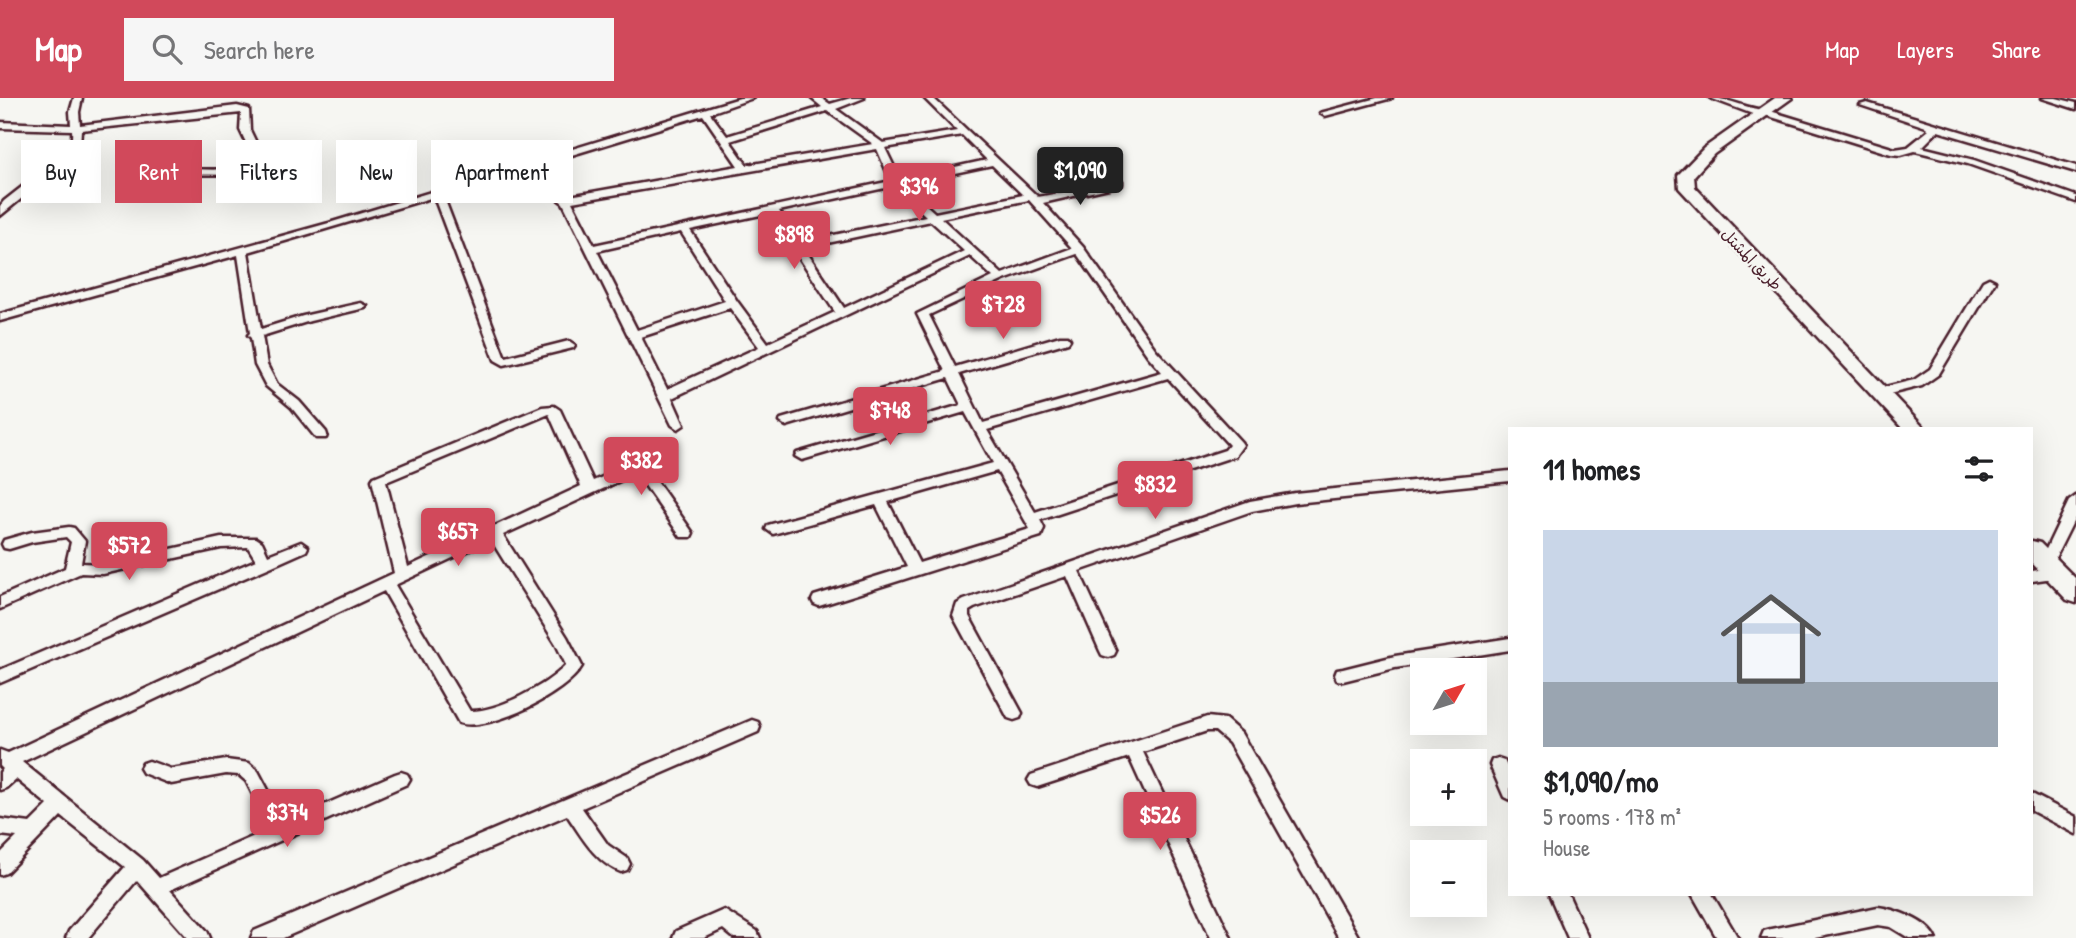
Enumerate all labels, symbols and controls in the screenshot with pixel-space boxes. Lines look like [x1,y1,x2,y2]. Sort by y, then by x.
search box [124,18,614,81]
text: Map [35,27,82,71]
icon: search [148,30,186,68]
text: Search here [204,32,315,67]
text: Map [1825,33,1859,65]
text: Layers [1897,33,1954,65]
text: Share [1992,33,2041,65]
chip: Buy [21,140,101,203]
chip: Rent [115,140,202,203]
chip: Filters [216,140,322,203]
chip: New [336,140,417,203]
chip: Apartment [431,140,573,203]
pin: $1,090 [1023,148,1137,207]
text: $1,090 [1053,154,1107,185]
pin: $396 [878,164,960,223]
text: $396 [899,170,939,201]
pin: $898 [753,212,835,271]
text: $898 [774,218,814,249]
street label: طريق المشتل [1717,223,1787,295]
pin: $728 [962,282,1044,341]
text: $728 [981,288,1025,319]
pin: $748 [849,388,931,447]
text: $748 [869,394,911,425]
pin: $382 [600,438,682,497]
text: $382 [620,444,662,475]
text: 11 homes [1543,449,1640,489]
icon: filters [1960,450,1998,488]
pin: $832 [1114,462,1196,521]
text: $832 [1134,468,1176,499]
pin: $657 [417,508,499,568]
text: $657 [437,515,479,546]
pin: $572 [88,522,170,582]
text: $572 [107,529,151,560]
icon: home [1708,576,1834,702]
north arrow [1410,658,1488,735]
map controls [1410,658,1487,917]
button: + [1410,749,1487,826]
text: $1,090/mo [1543,761,1658,801]
pin: $374 [246,790,328,849]
pin: $526 [1119,792,1201,852]
text: $374 [266,796,308,827]
text: $526 [1139,799,1181,830]
text: 5 rooms · 178 m² [1543,801,1681,832]
text: House [1543,832,1590,863]
button: − [1410,840,1487,917]

